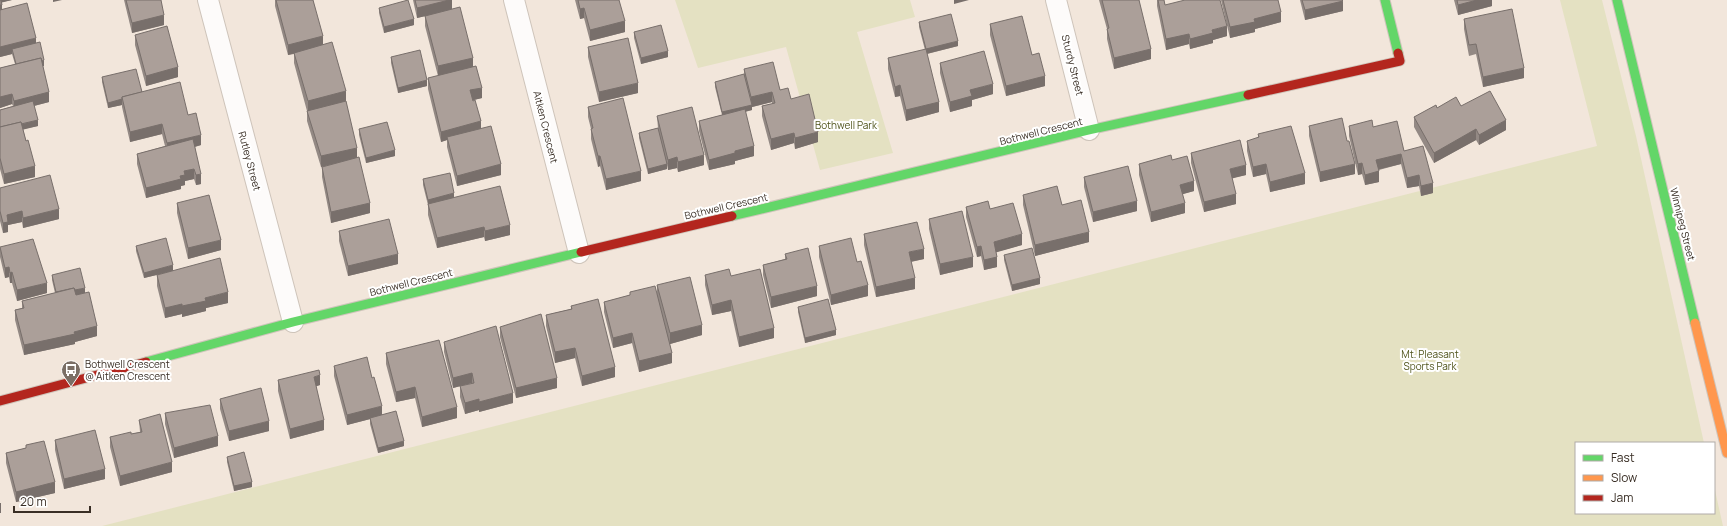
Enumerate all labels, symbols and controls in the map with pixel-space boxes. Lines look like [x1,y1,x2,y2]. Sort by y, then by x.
street label: Sturdy Street [1059,33,1087,97]
street label: Aitken Crescent [530,89,562,165]
street label: Bothwell Crescent [998,114,1084,148]
park label: Bothwell Park [815,118,878,132]
street label: Rutley Street [235,130,265,192]
street label: Winnipeg Street [1667,186,1699,262]
street label: Bothwell Crescent [683,190,769,222]
street label: Bothwell Crescent [368,265,454,299]
park label: Mt. Pleasant Sports Park [1401,347,1459,373]
place label: Bothwell Crescent @ Aitken Crescent [85,357,170,383]
bus stop icon: Bothwell Crescent @ Aitken Crescent [60,359,82,387]
legend [1575,442,1715,514]
text: Fast [1611,449,1635,466]
text: Slow [1611,469,1637,486]
scale bar [14,488,90,514]
text: Jam [1611,489,1633,506]
text: 20 m [20,493,47,510]

